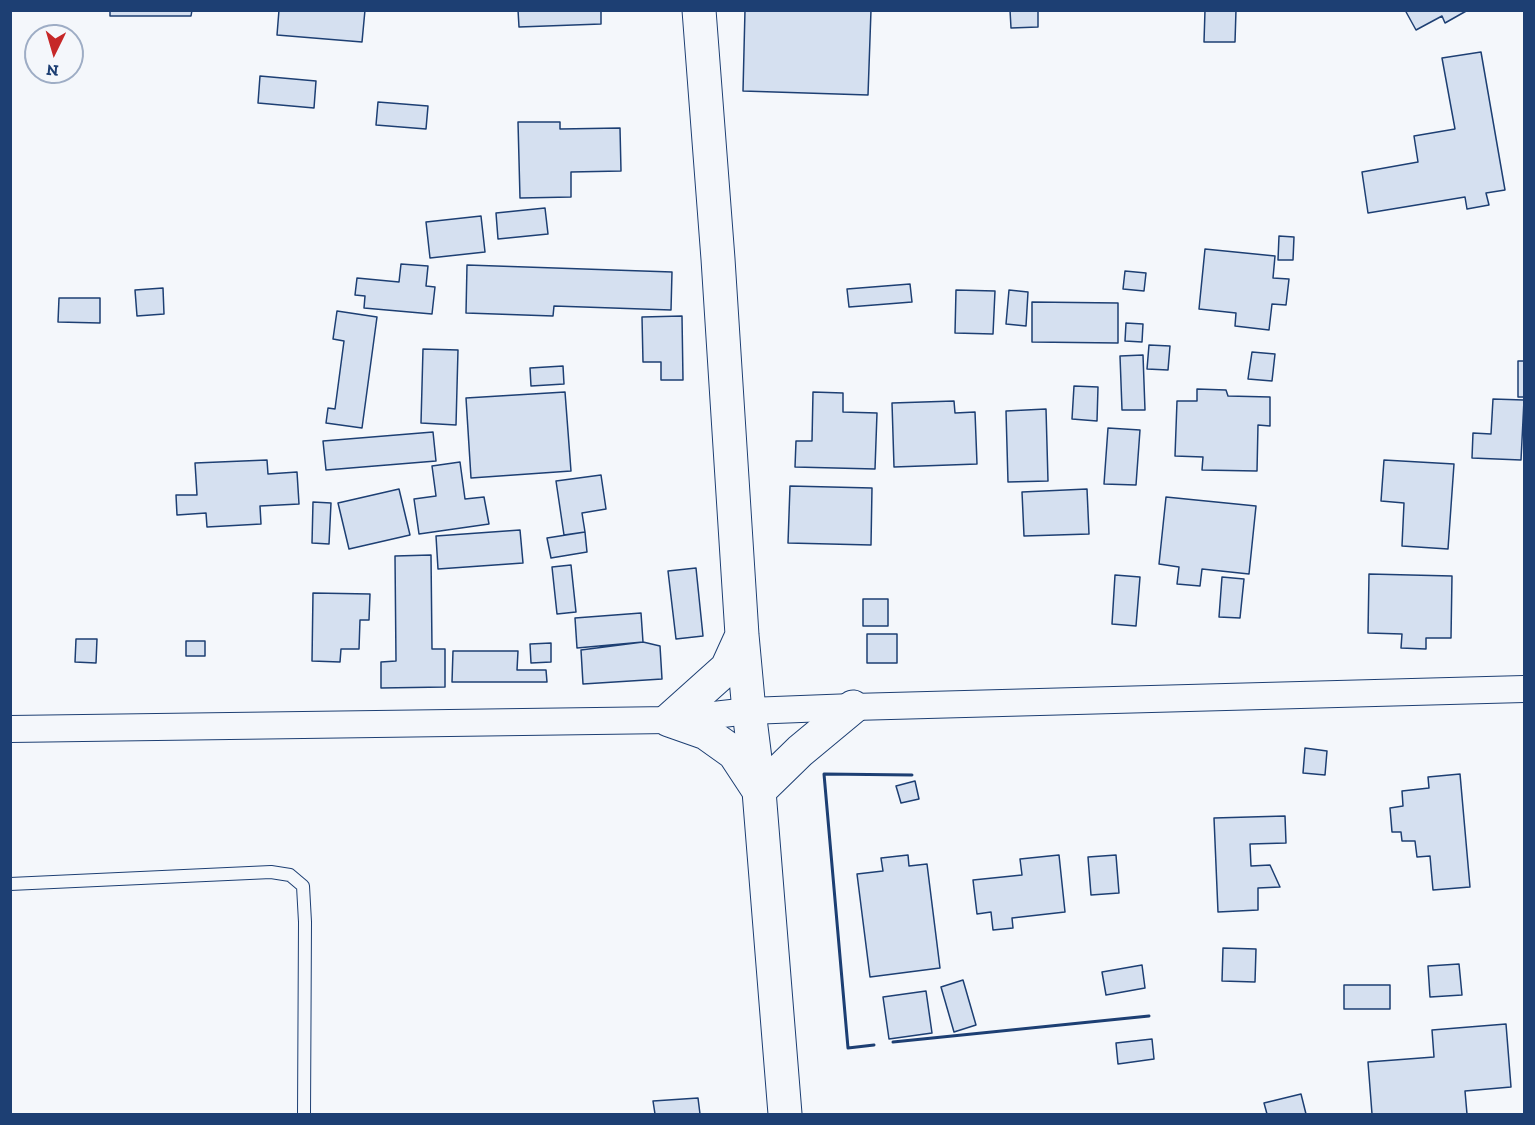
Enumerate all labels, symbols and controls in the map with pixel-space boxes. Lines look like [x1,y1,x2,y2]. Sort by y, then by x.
north arrow [24,24,84,84]
text: N [46,60,59,80]

